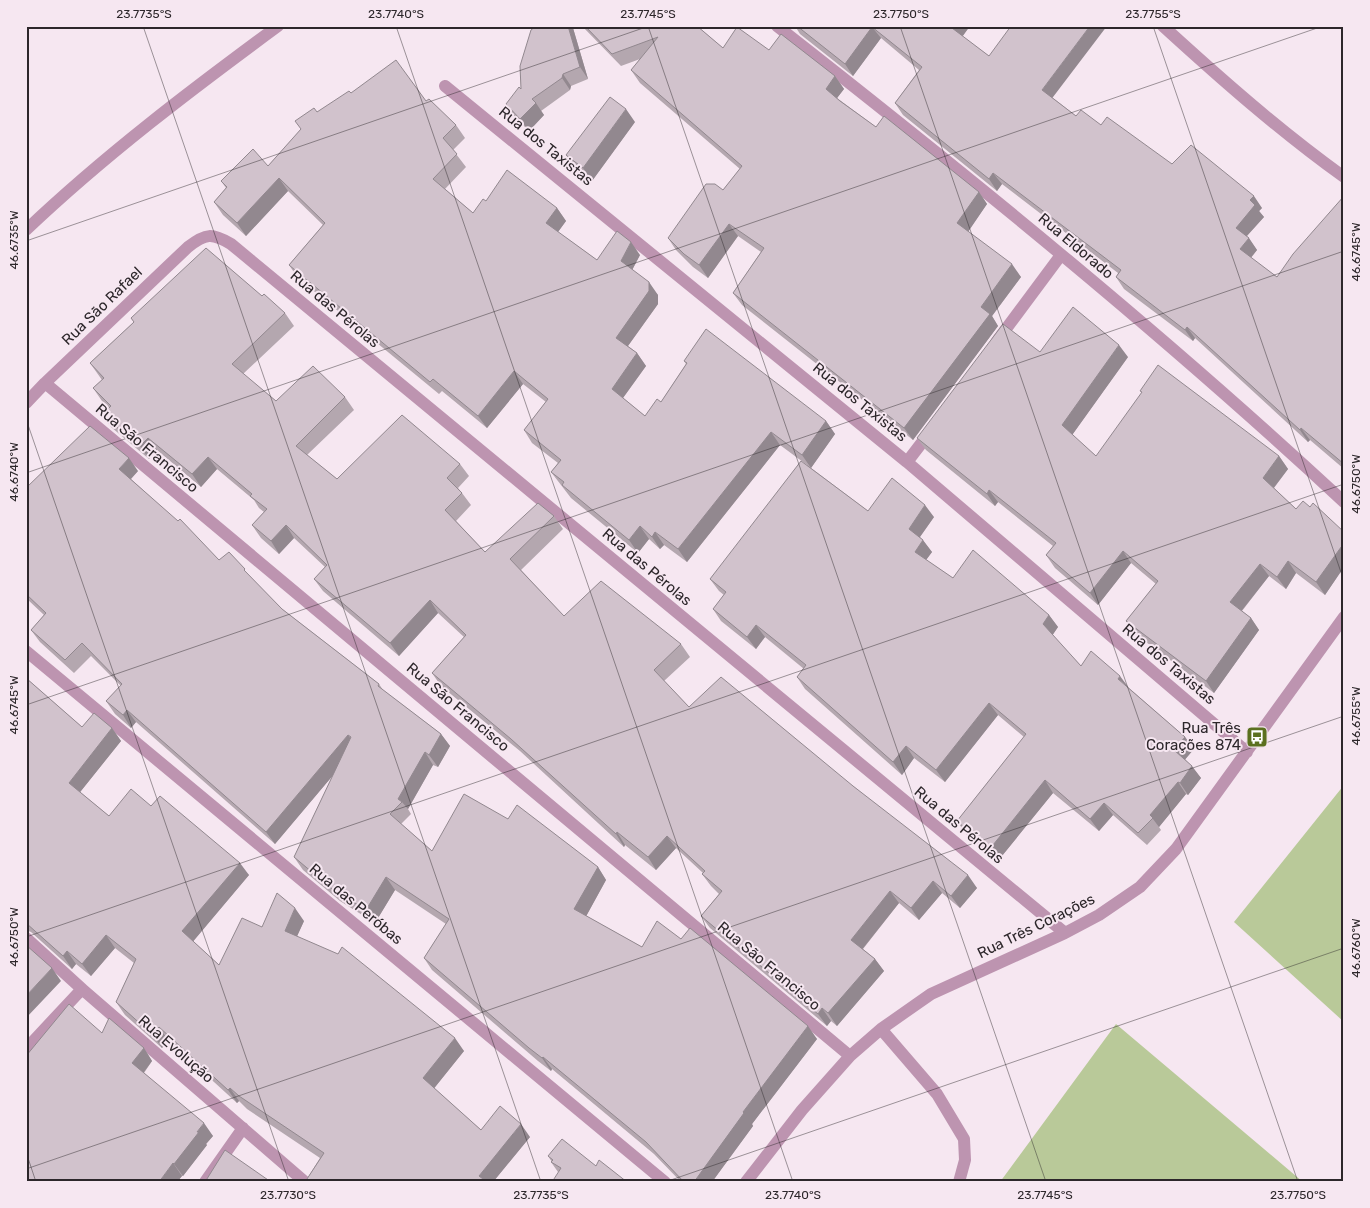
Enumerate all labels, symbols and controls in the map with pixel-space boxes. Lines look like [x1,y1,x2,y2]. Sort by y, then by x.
text: 23.7735°S [116,7,172,21]
text: 23.7740°S [368,7,424,21]
text: 23.7745°S [620,7,676,21]
text: 23.7750°S [873,7,929,21]
text: 23.7755°S [1125,7,1181,21]
street label: Rua dos Taxistas [495,102,597,190]
street label: Rua Eldorado [1035,209,1117,283]
text: 46.6735°W [7,210,21,270]
text: 46.6745°W [1349,222,1363,282]
street label: Rua São Rafael [58,263,146,349]
street label: Rua das Pérolas [287,266,384,352]
street label: Rua dos Taxistas [809,358,911,446]
street label: Rua São Francisco [92,400,202,496]
text: 46.6740°W [7,442,21,502]
text: 46.6750°W [1349,454,1363,514]
street label: Rua das Pérolas [599,524,696,610]
street label: Rua dos Taxistas [1119,620,1219,708]
street label: Rua São Francisco [403,659,513,755]
text: 46.6745°W [7,675,21,735]
text: 46.6755°W [1349,686,1363,746]
place label: Rua Três Corações 874 [1146,719,1241,754]
bus stop icon: Rua Três Corações 874 [1245,725,1269,749]
street label: Rua das Pérolas [911,782,1008,868]
street label: Rua das Peróbas [306,860,407,948]
street label: Rua Três Corações [974,890,1098,962]
text: 46.6750°W [7,907,21,967]
street label: Rua São Francisco [714,918,824,1014]
text: 46.6760°W [1349,918,1363,978]
street label: Rua Evolução [135,1011,217,1087]
text: 23.7730°S [260,1188,316,1202]
text: 23.7735°S [513,1188,569,1202]
text: 23.7740°S [765,1188,821,1202]
text: 23.7745°S [1017,1188,1073,1202]
text: 23.7750°S [1270,1188,1326,1202]

